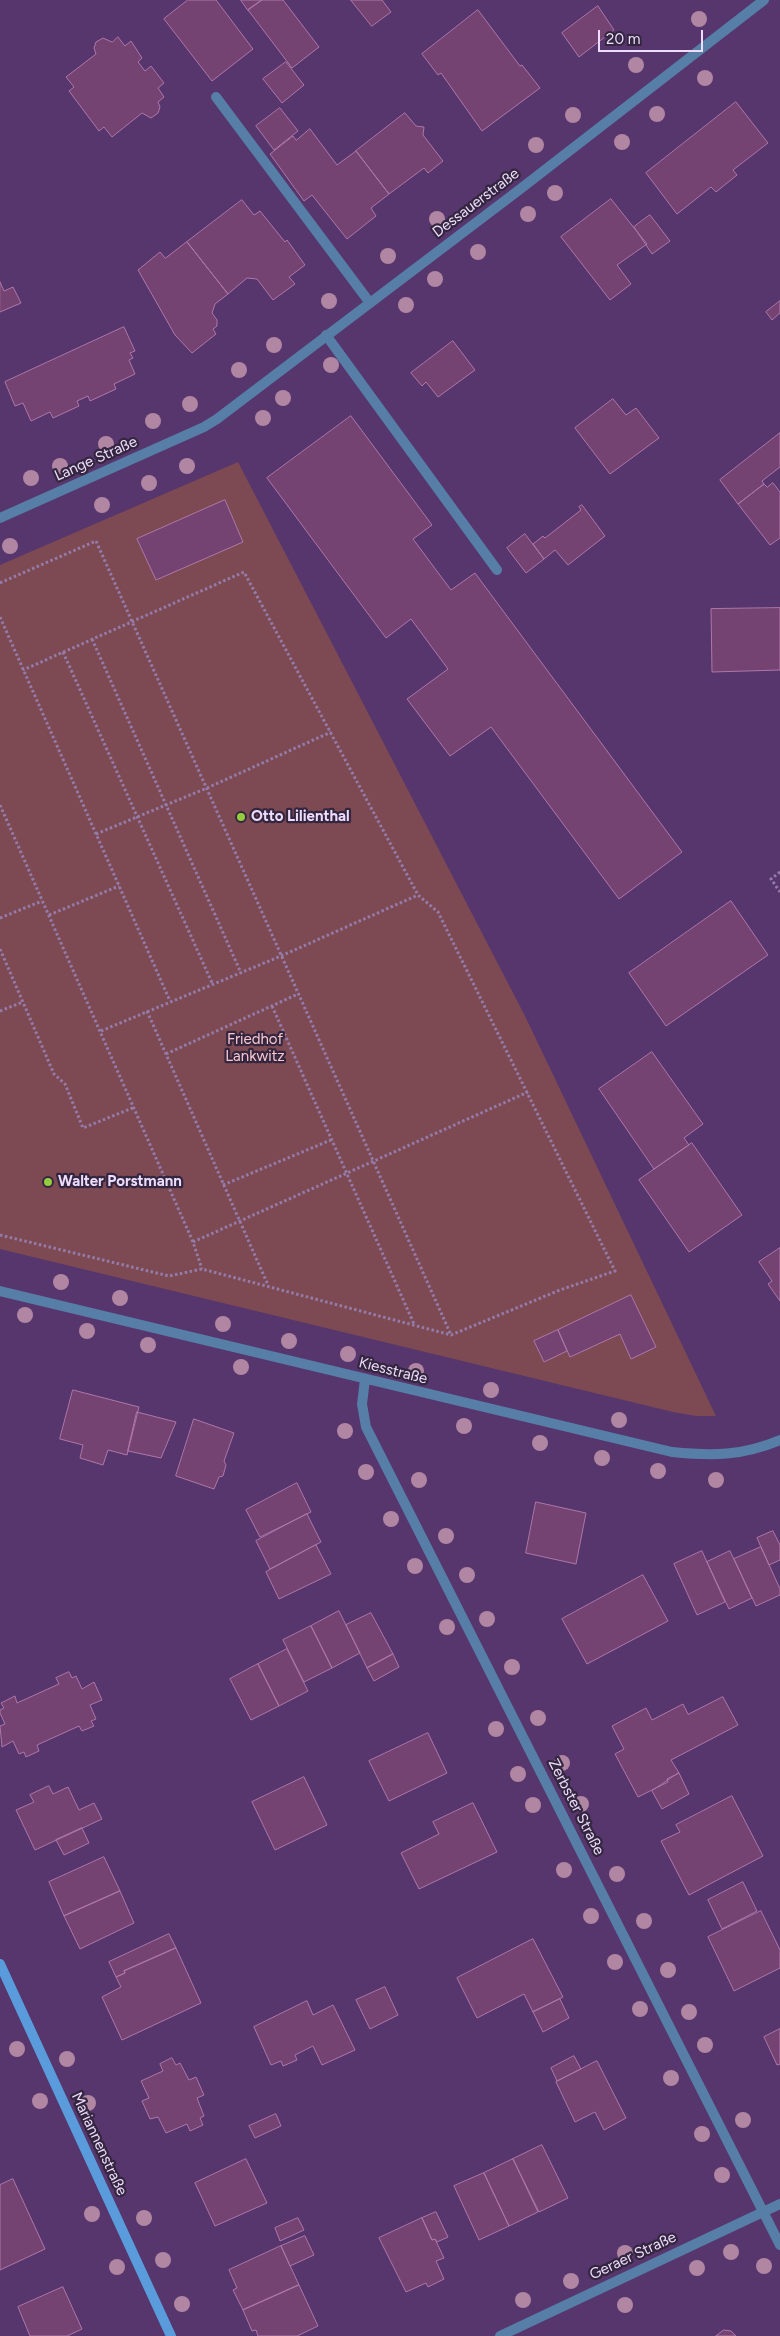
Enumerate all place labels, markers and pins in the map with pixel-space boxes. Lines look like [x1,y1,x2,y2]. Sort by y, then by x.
place label: Otto Lilienthal [251,808,350,826]
marker: Otto Lilienthal [235,811,247,823]
place label: Walter Porstmann [58,1173,182,1191]
marker: Walter Porstmann [42,1176,54,1188]

